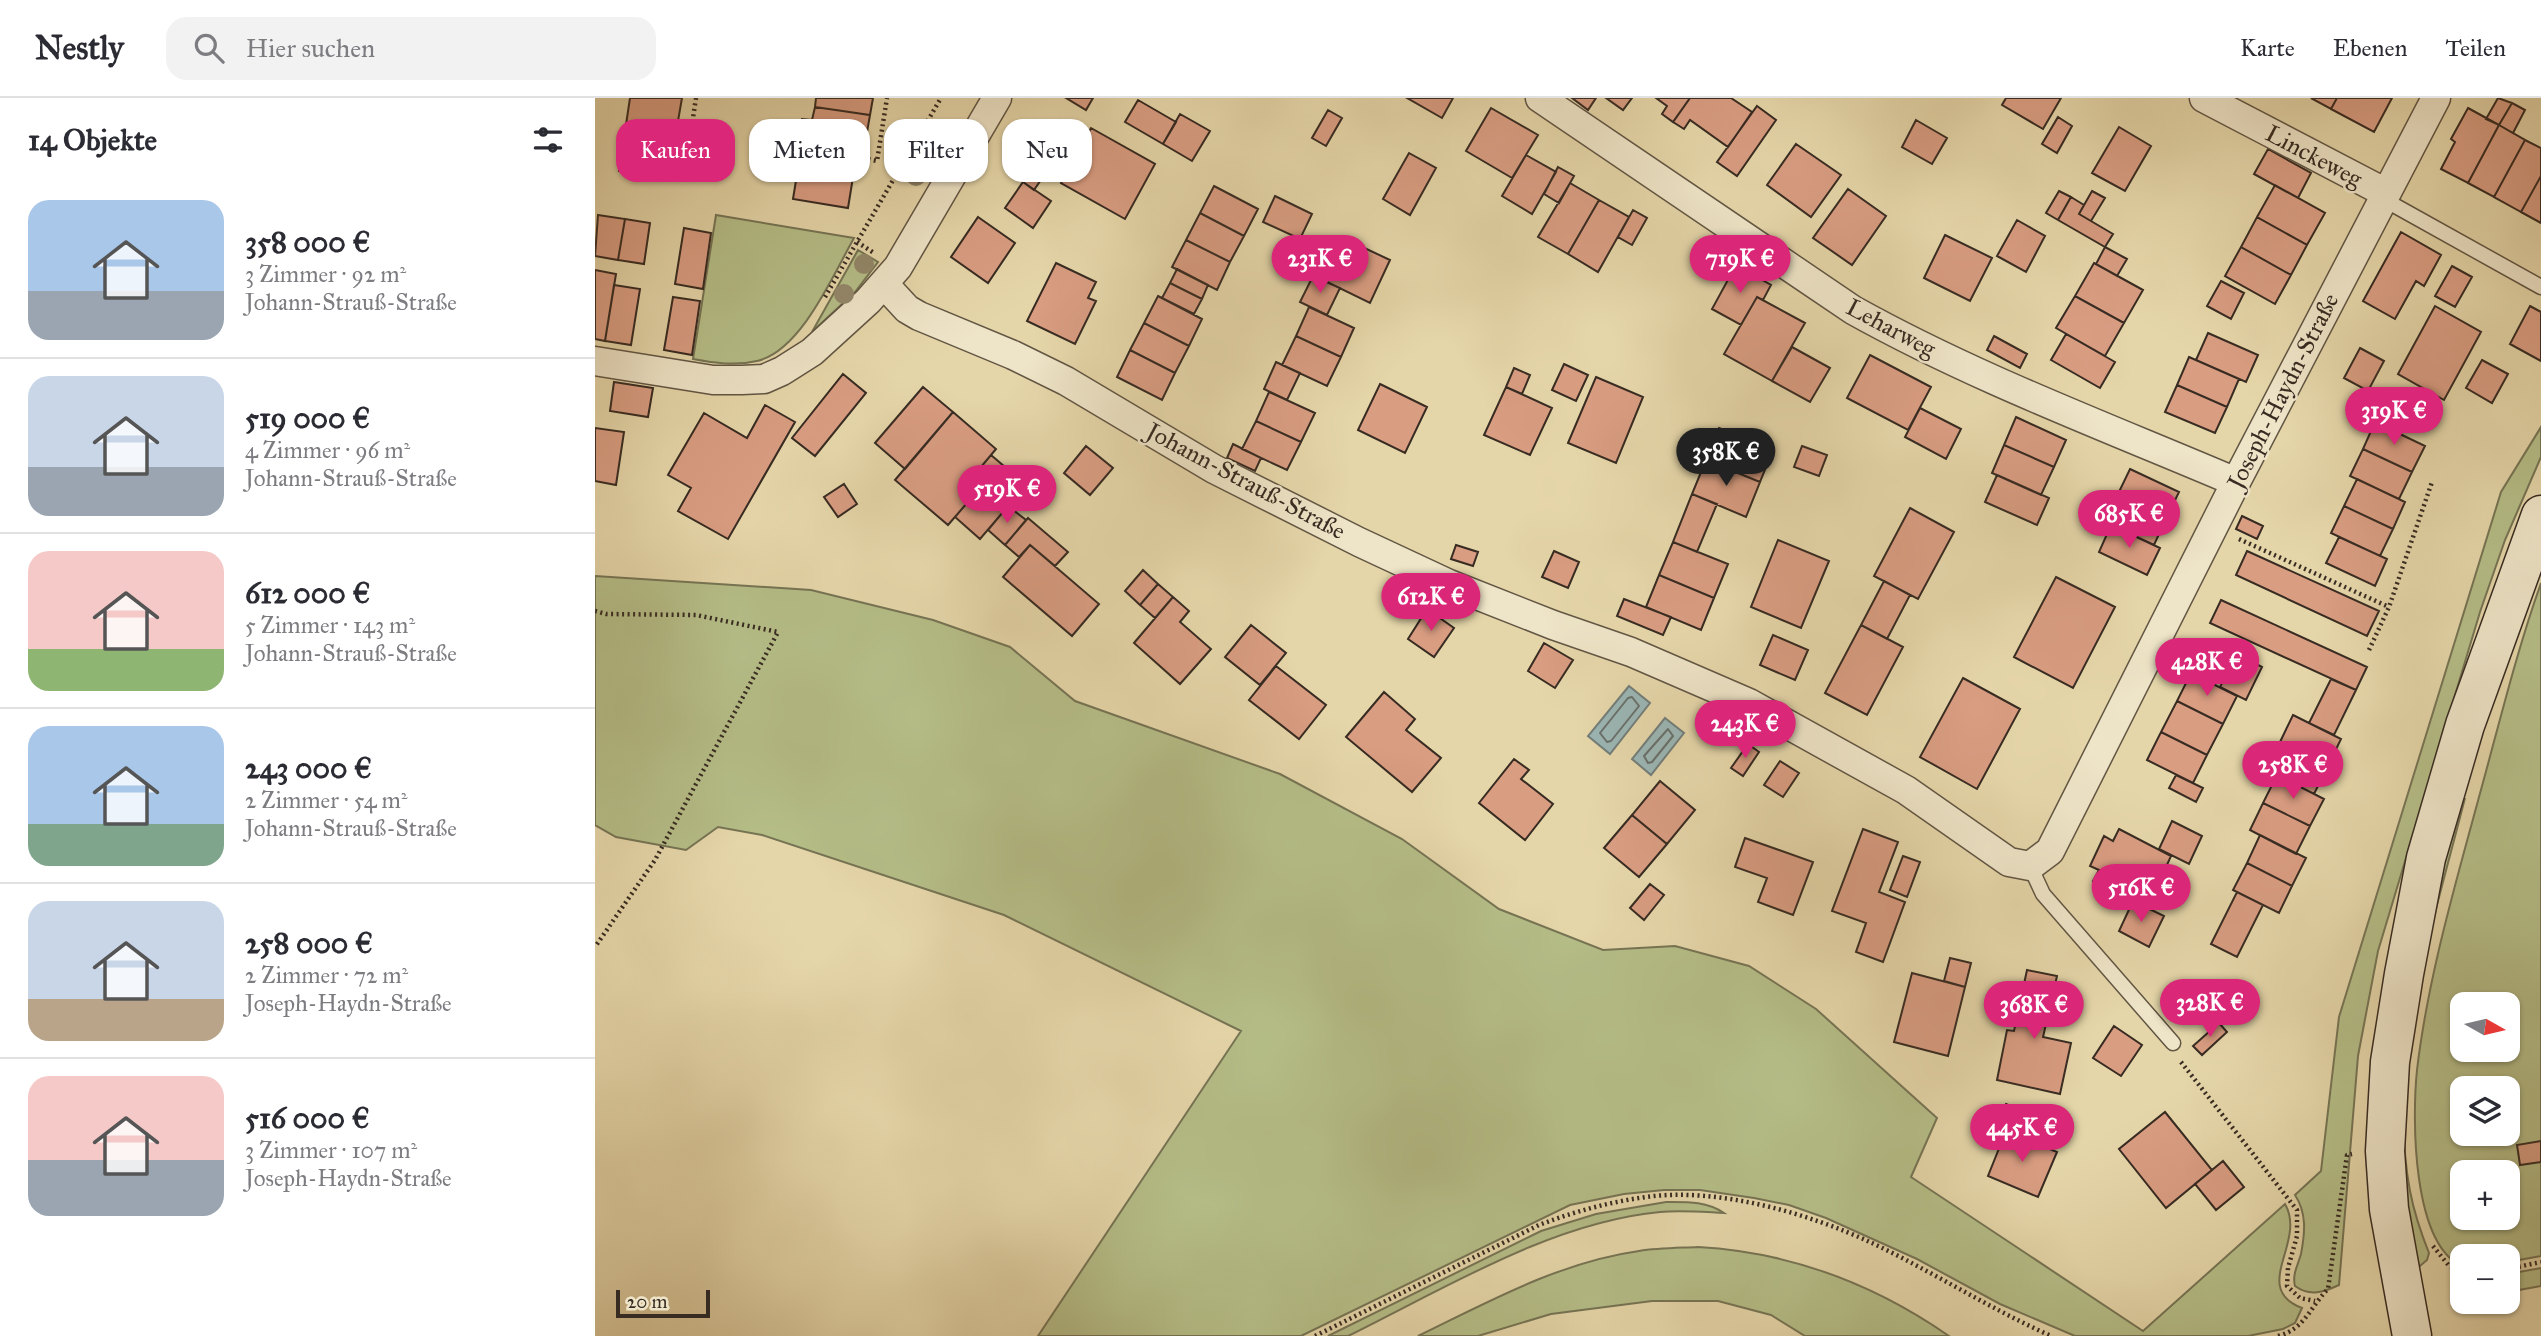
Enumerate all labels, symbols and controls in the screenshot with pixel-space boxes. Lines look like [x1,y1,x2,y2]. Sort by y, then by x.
search box [166,17,656,80]
text: Nestly [35,28,124,68]
icon: search [190,29,228,67]
text: Hier suchen [246,32,375,64]
text: Karte [2240,33,2295,63]
text: Ebenen [2333,33,2408,63]
text: Teilen [2446,33,2506,63]
street label: Linckeweg [2261,118,2368,194]
chip: Kaufen [616,119,735,182]
chip: Mieten [749,119,870,182]
chip: Filter [884,119,988,182]
chip: Neu [1002,119,1092,182]
icon: filters [529,121,567,159]
text: 14 Objekte [28,122,157,158]
text: 358 000 € [245,224,370,260]
icon: home [84,228,168,312]
pin: 231K € [1263,236,1377,295]
pin: 719K € [1683,236,1797,295]
text: 231K € [1288,244,1352,272]
text: 719K € [1706,244,1774,272]
text: 3 Zimmer · 92 m² [245,260,406,288]
text: Johann-Strauß-Straße [245,288,457,316]
street label: Joseph-Haydn-Straße [2219,288,2345,497]
street label: Leharweg [1841,292,1942,364]
pin: 319K € [2337,388,2451,447]
text: 319K € [2361,396,2427,424]
text: 519 000 € [245,400,370,436]
icon: home [84,404,168,488]
street label: Johann-Strauß-Straße [1139,414,1351,546]
pin: 358K € [1669,428,1783,488]
text: 4 Zimmer · 96 m² [245,436,410,464]
text: 358K € [1692,437,1760,465]
text: Johann-Strauß-Straße [245,464,457,492]
pin: 519K € [950,466,1064,525]
text: 519K € [973,474,1041,502]
pin: 685K € [2072,490,2186,550]
text: 685K € [2094,499,2164,527]
pin: 612K € [1374,574,1488,633]
text: 612 000 € [245,575,370,611]
icon: home [84,579,168,663]
text: 612K € [1397,582,1465,610]
text: 5 Zimmer · 143 m² [245,611,415,639]
pin: 428K € [2150,638,2264,698]
text: Johann-Strauß-Straße [245,639,457,667]
text: 428K € [2171,647,2243,675]
pin: 243K € [1688,700,1802,760]
text: 243K € [1711,709,1779,737]
pin: 258K € [2236,742,2350,801]
text: 243 000 € [245,750,372,786]
text: 258K € [2258,750,2328,778]
icon: home [84,754,168,838]
text: 2 Zimmer · 54 m² [245,786,408,814]
text: Johann-Strauß-Straße [245,814,457,842]
pin: 516K € [2084,864,2198,924]
text: 516K € [2108,873,2174,901]
text: 258 000 € [245,925,373,961]
icon: home [84,929,168,1013]
text: 2 Zimmer · 72 m² [245,961,408,989]
pin: 328K € [2153,979,2267,1039]
pin: 368K € [1977,982,2091,1041]
text: 328K € [2176,988,2244,1016]
text: Joseph-Haydn-Straße [245,989,452,1017]
text: 368K € [2000,990,2068,1018]
north arrow [2450,992,2520,1062]
map controls [2450,992,2520,1314]
button: layers [2450,1076,2520,1146]
text: 516 000 € [245,1100,370,1136]
icon: home [84,1104,168,1188]
pin: 445K € [1965,1104,2079,1164]
text: 445K € [1986,1113,2058,1141]
text: 3 Zimmer · 107 m² [245,1136,417,1164]
button: + [2450,1160,2520,1230]
text: Joseph-Haydn-Straße [245,1164,452,1192]
button: − [2450,1244,2520,1314]
scale bar [616,1287,711,1319]
text: 20 m [627,1290,668,1313]

